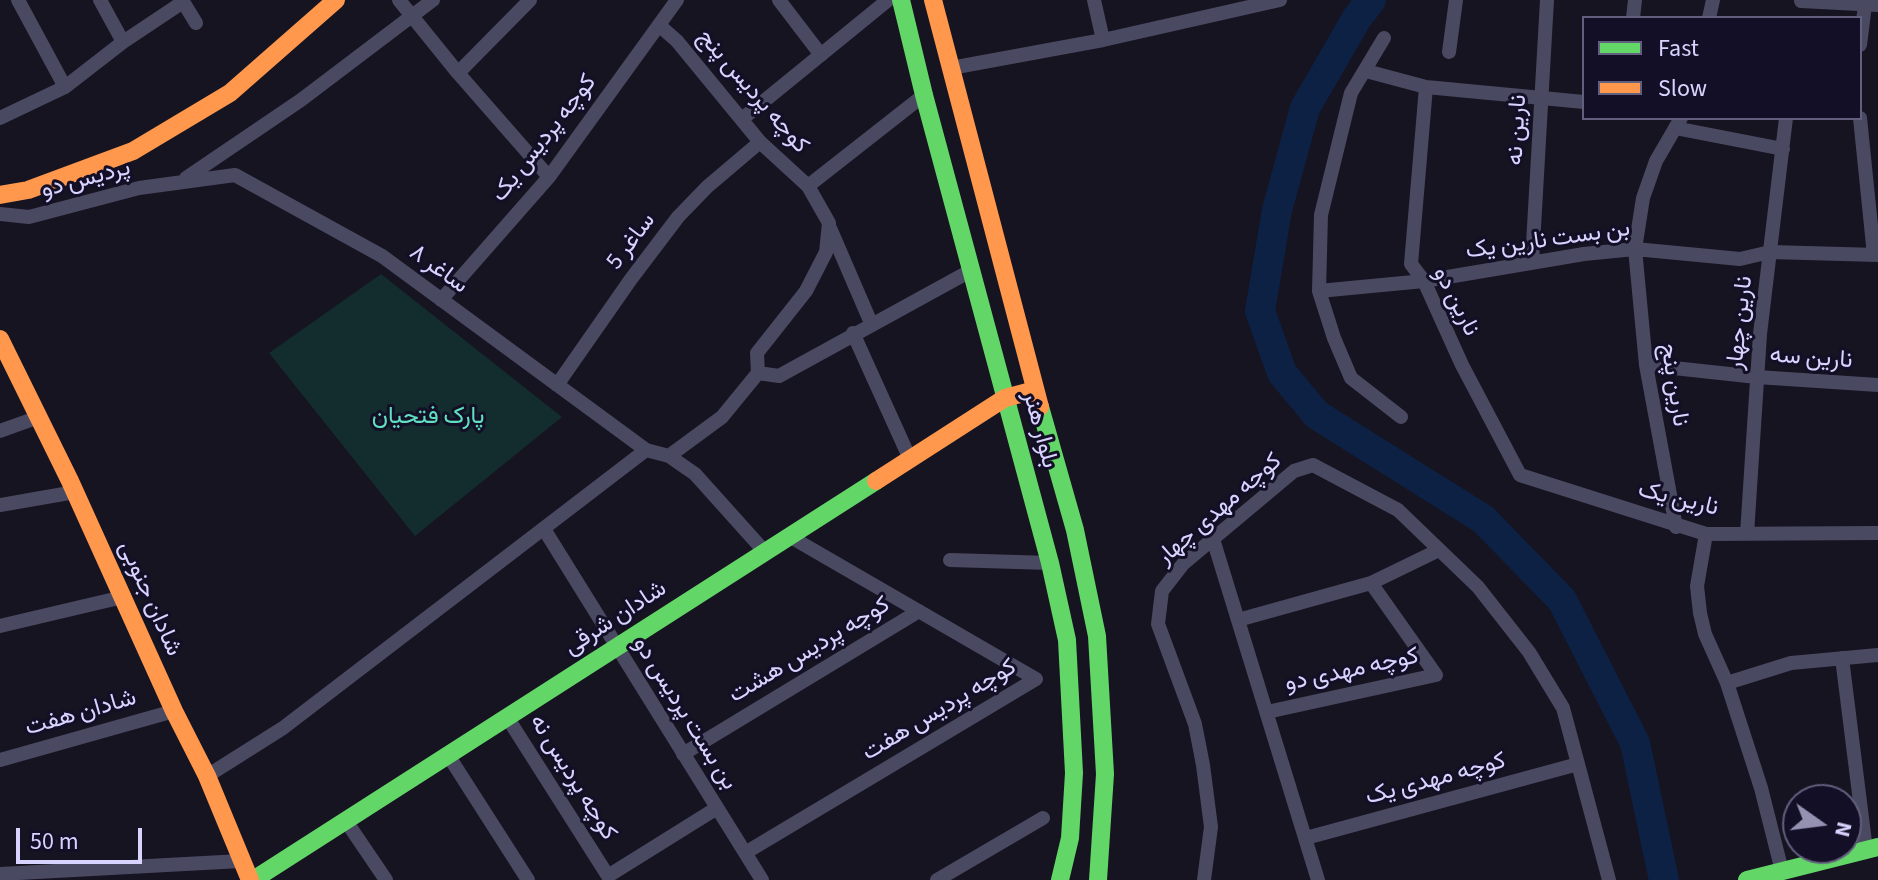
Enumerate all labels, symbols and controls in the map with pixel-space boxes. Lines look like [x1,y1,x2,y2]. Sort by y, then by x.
legend [1582,16,1862,120]
street label: کوچه پردیس پنج [690,24,814,160]
text: Fast [1658,31,1699,66]
street label: کوچه پردیس یک [486,70,604,208]
text: Slow [1658,71,1707,106]
street label: نارین نه [1502,94,1534,166]
street label: پردیس دو [38,154,134,206]
street label: ساغر 5 [601,208,663,276]
street label: بن بست نارین یک [1464,215,1632,267]
street label: ساغر ٨ [403,239,473,301]
street label: نارین دو [1425,263,1485,341]
street label: نارین چهار [1722,275,1760,371]
street label: نارین پنج [1652,341,1694,429]
street label: نارین سه [1769,342,1853,376]
street label: بلوار هنر [1015,389,1063,471]
park label: پارک فتحیان [372,404,484,432]
street label: کوچه مهدی چهار [1152,448,1288,572]
street label: نارین یک [1635,476,1721,524]
street label: شادان جنوبی [111,537,187,661]
street label: شادان شرقی [559,575,673,663]
street label: کوچه پردیس هشت [724,592,896,710]
street label: بن بست پردیس دو [625,632,743,796]
street label: کوچه مهدی دو [1282,643,1422,699]
street label: کوچه پردیس هفت [858,654,1022,768]
street label: شادان هفت [22,684,140,744]
street label: کوچه پردیس نه [522,710,622,846]
street label: کوچه مهدی یک [1363,747,1509,813]
north arrow [1782,784,1862,864]
scale bar [20,812,146,862]
text: N [1826,818,1861,840]
text: 50 m [30,824,79,859]

